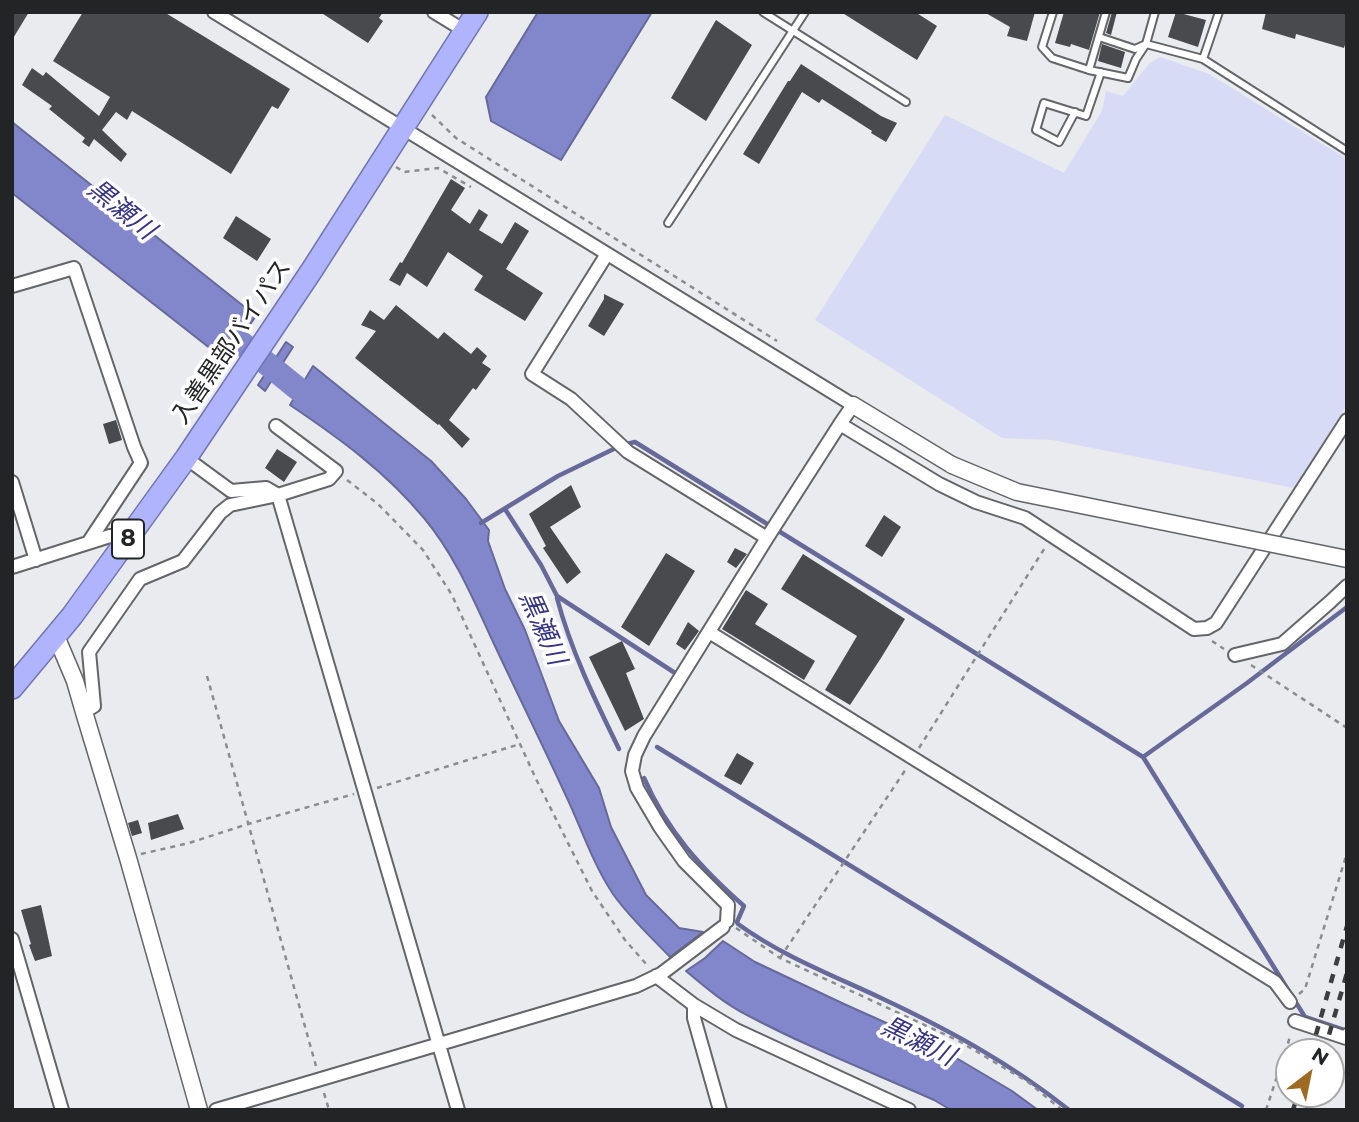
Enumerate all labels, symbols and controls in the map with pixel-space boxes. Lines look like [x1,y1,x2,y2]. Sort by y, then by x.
water label: 黒瀬川 [81,173,161,247]
street label: 入善黒部バイパス [166,254,298,430]
road number: 8 [112,520,144,558]
water label: 黒瀬川 [512,586,572,670]
water label: 黒瀬川 [876,1011,960,1073]
north arrow [1275,1038,1345,1108]
text: N [1308,1043,1333,1070]

